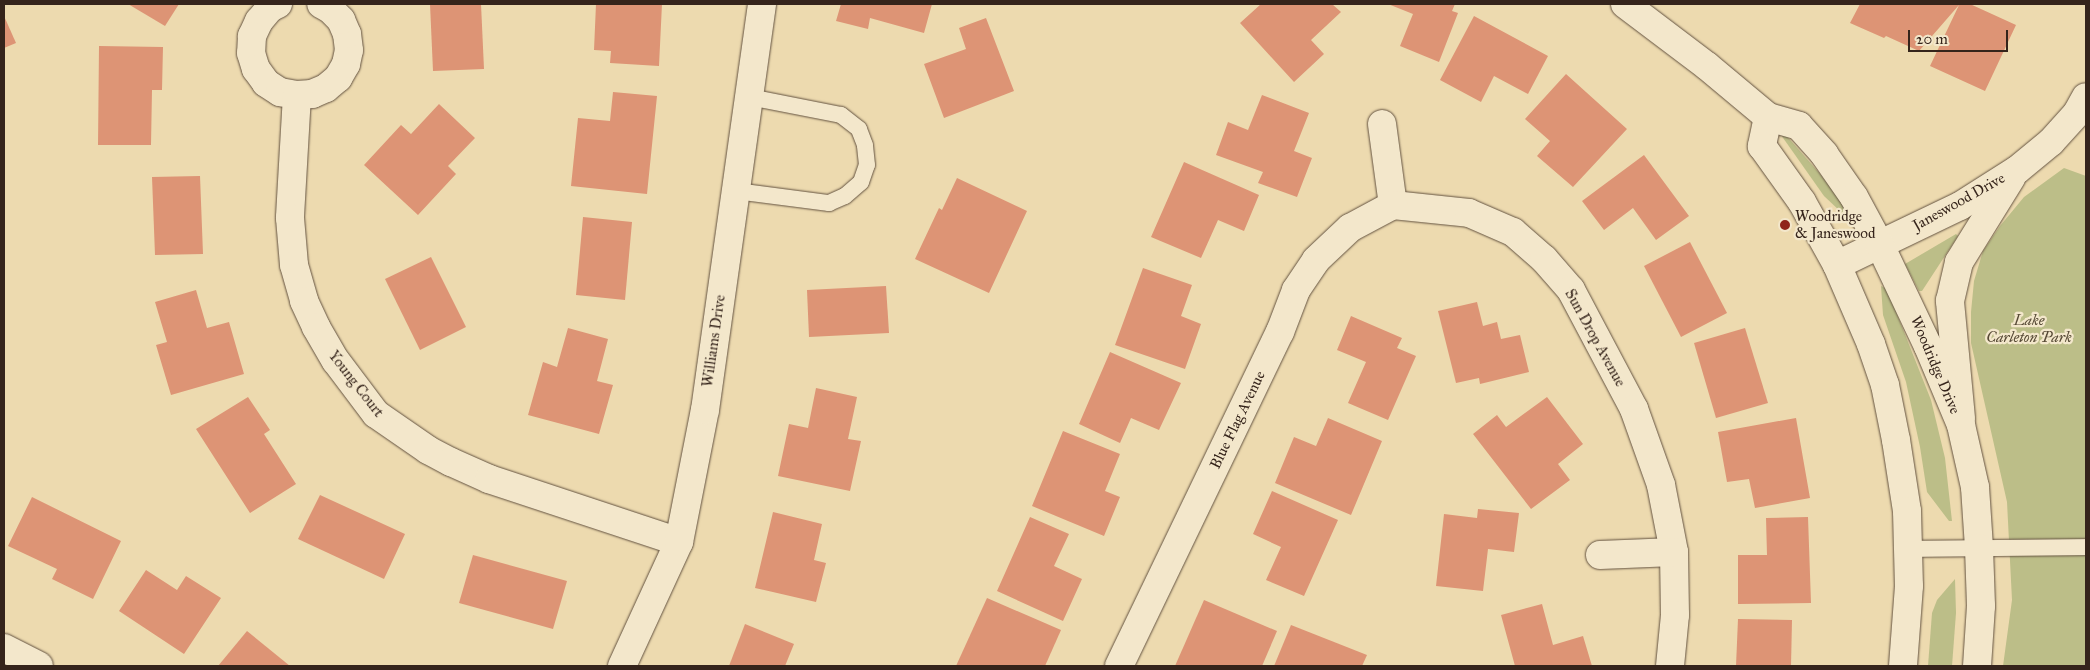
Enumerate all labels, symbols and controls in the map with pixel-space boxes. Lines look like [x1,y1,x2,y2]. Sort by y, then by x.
scale bar [1910,20,2010,52]
text: 20 m [1916,30,1948,48]
street label: Janeswood Drive [1910,169,2008,235]
place label: Woodridge & Janeswood [1795,207,1875,242]
marker: Woodridge & Janeswood [1779,219,1791,231]
street label: Sun Drop Avenue [1561,286,1629,390]
street label: Williams Drive [699,294,729,388]
park label: Lake Carleton Park [1986,311,2072,346]
street label: Woodridge Drive [1906,313,1964,417]
street label: Young Court [324,347,388,421]
street label: Blue Flag Avenue [1206,368,1270,472]

